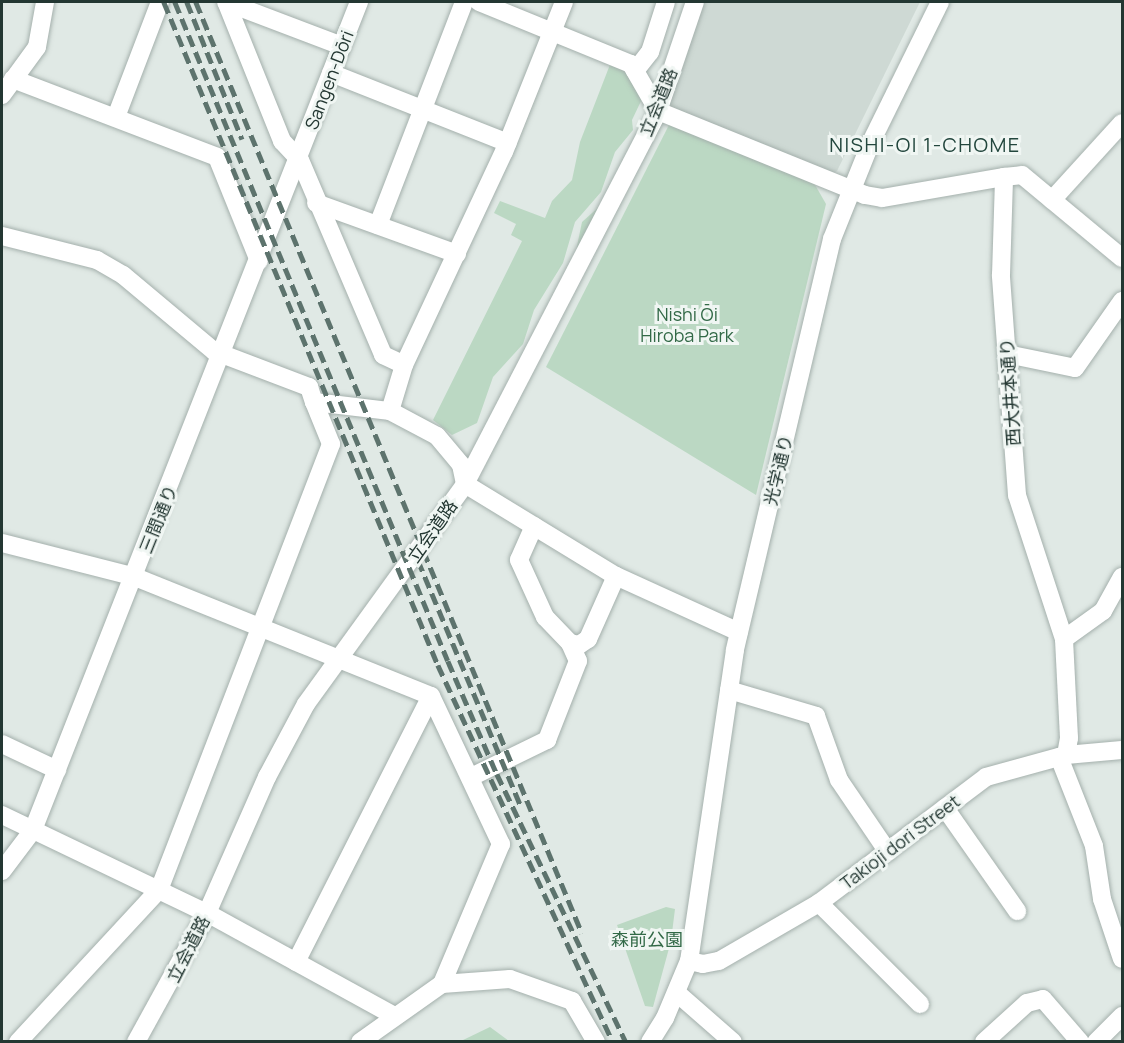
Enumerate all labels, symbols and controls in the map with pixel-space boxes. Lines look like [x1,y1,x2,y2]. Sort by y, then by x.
street label: Sangen-Dōri [300,27,358,133]
street label: 立会道路 [635,65,681,139]
district label: NISHI-OI 1-CHOME [829,132,1021,156]
park label: Nishi Ōi Hiroba Park [640,304,734,346]
street label: 西大井本通り [995,337,1025,447]
street label: 光学通り [759,432,797,508]
street label: 三間通り [135,482,181,556]
street label: 立会道路 [403,495,461,567]
street label: Takioji dori Street [836,790,964,894]
street label: 立会道路 [162,912,214,986]
park label: 森前公園 [611,928,683,950]

